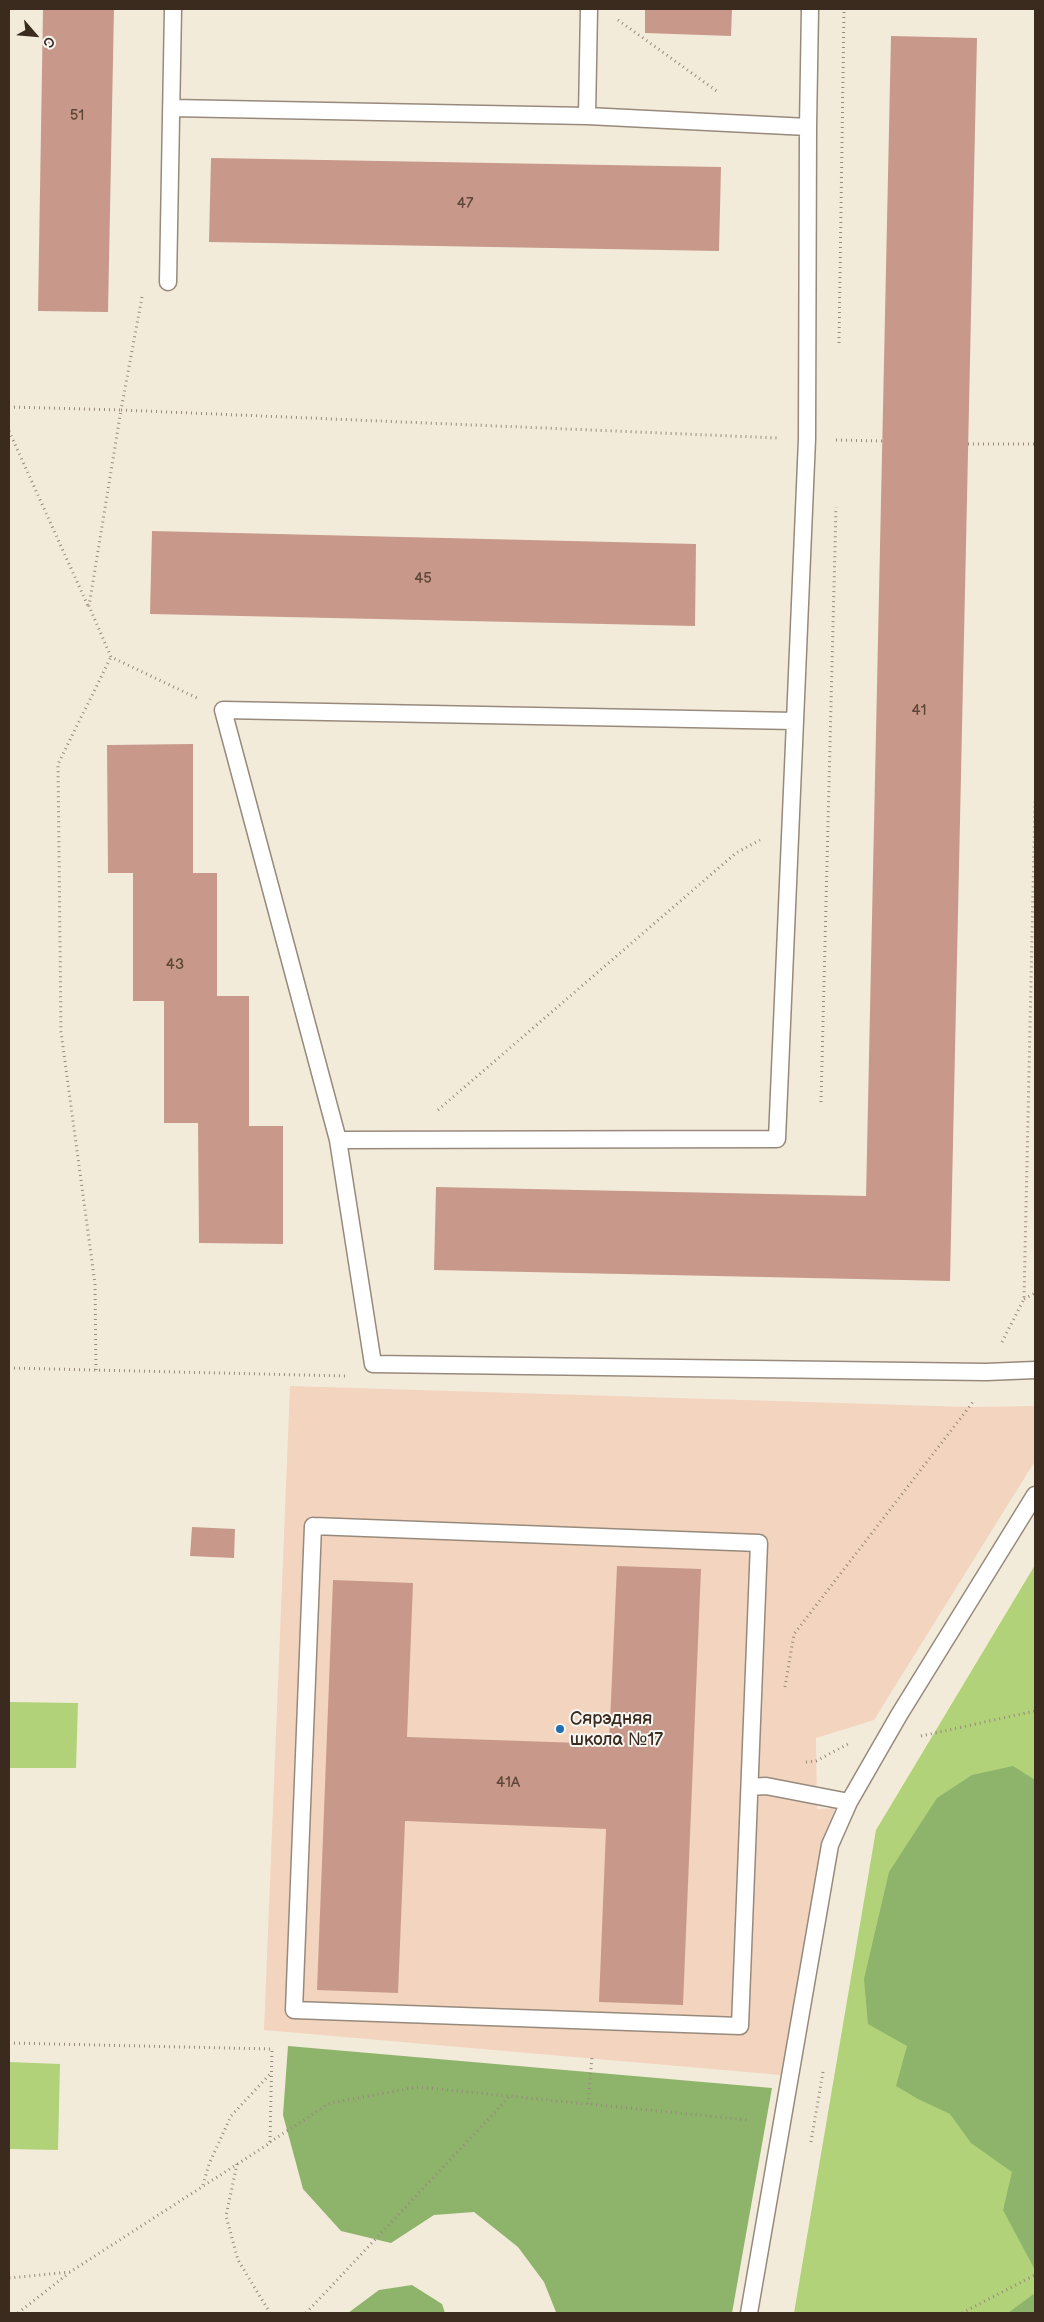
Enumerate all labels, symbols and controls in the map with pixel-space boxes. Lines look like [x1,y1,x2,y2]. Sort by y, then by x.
north arrow [10,10,60,60]
text: С [39,34,59,50]
house number: 51 [70,107,84,125]
house number: 47 [457,195,473,213]
house number: 45 [414,570,432,588]
house number: 41 [912,702,926,720]
house number: 43 [166,956,184,974]
place label: Сярэдняя школа №17 [570,1708,663,1750]
marker: Сярэдняя школа №17 [554,1723,566,1735]
house number: 41А [496,1774,520,1792]

